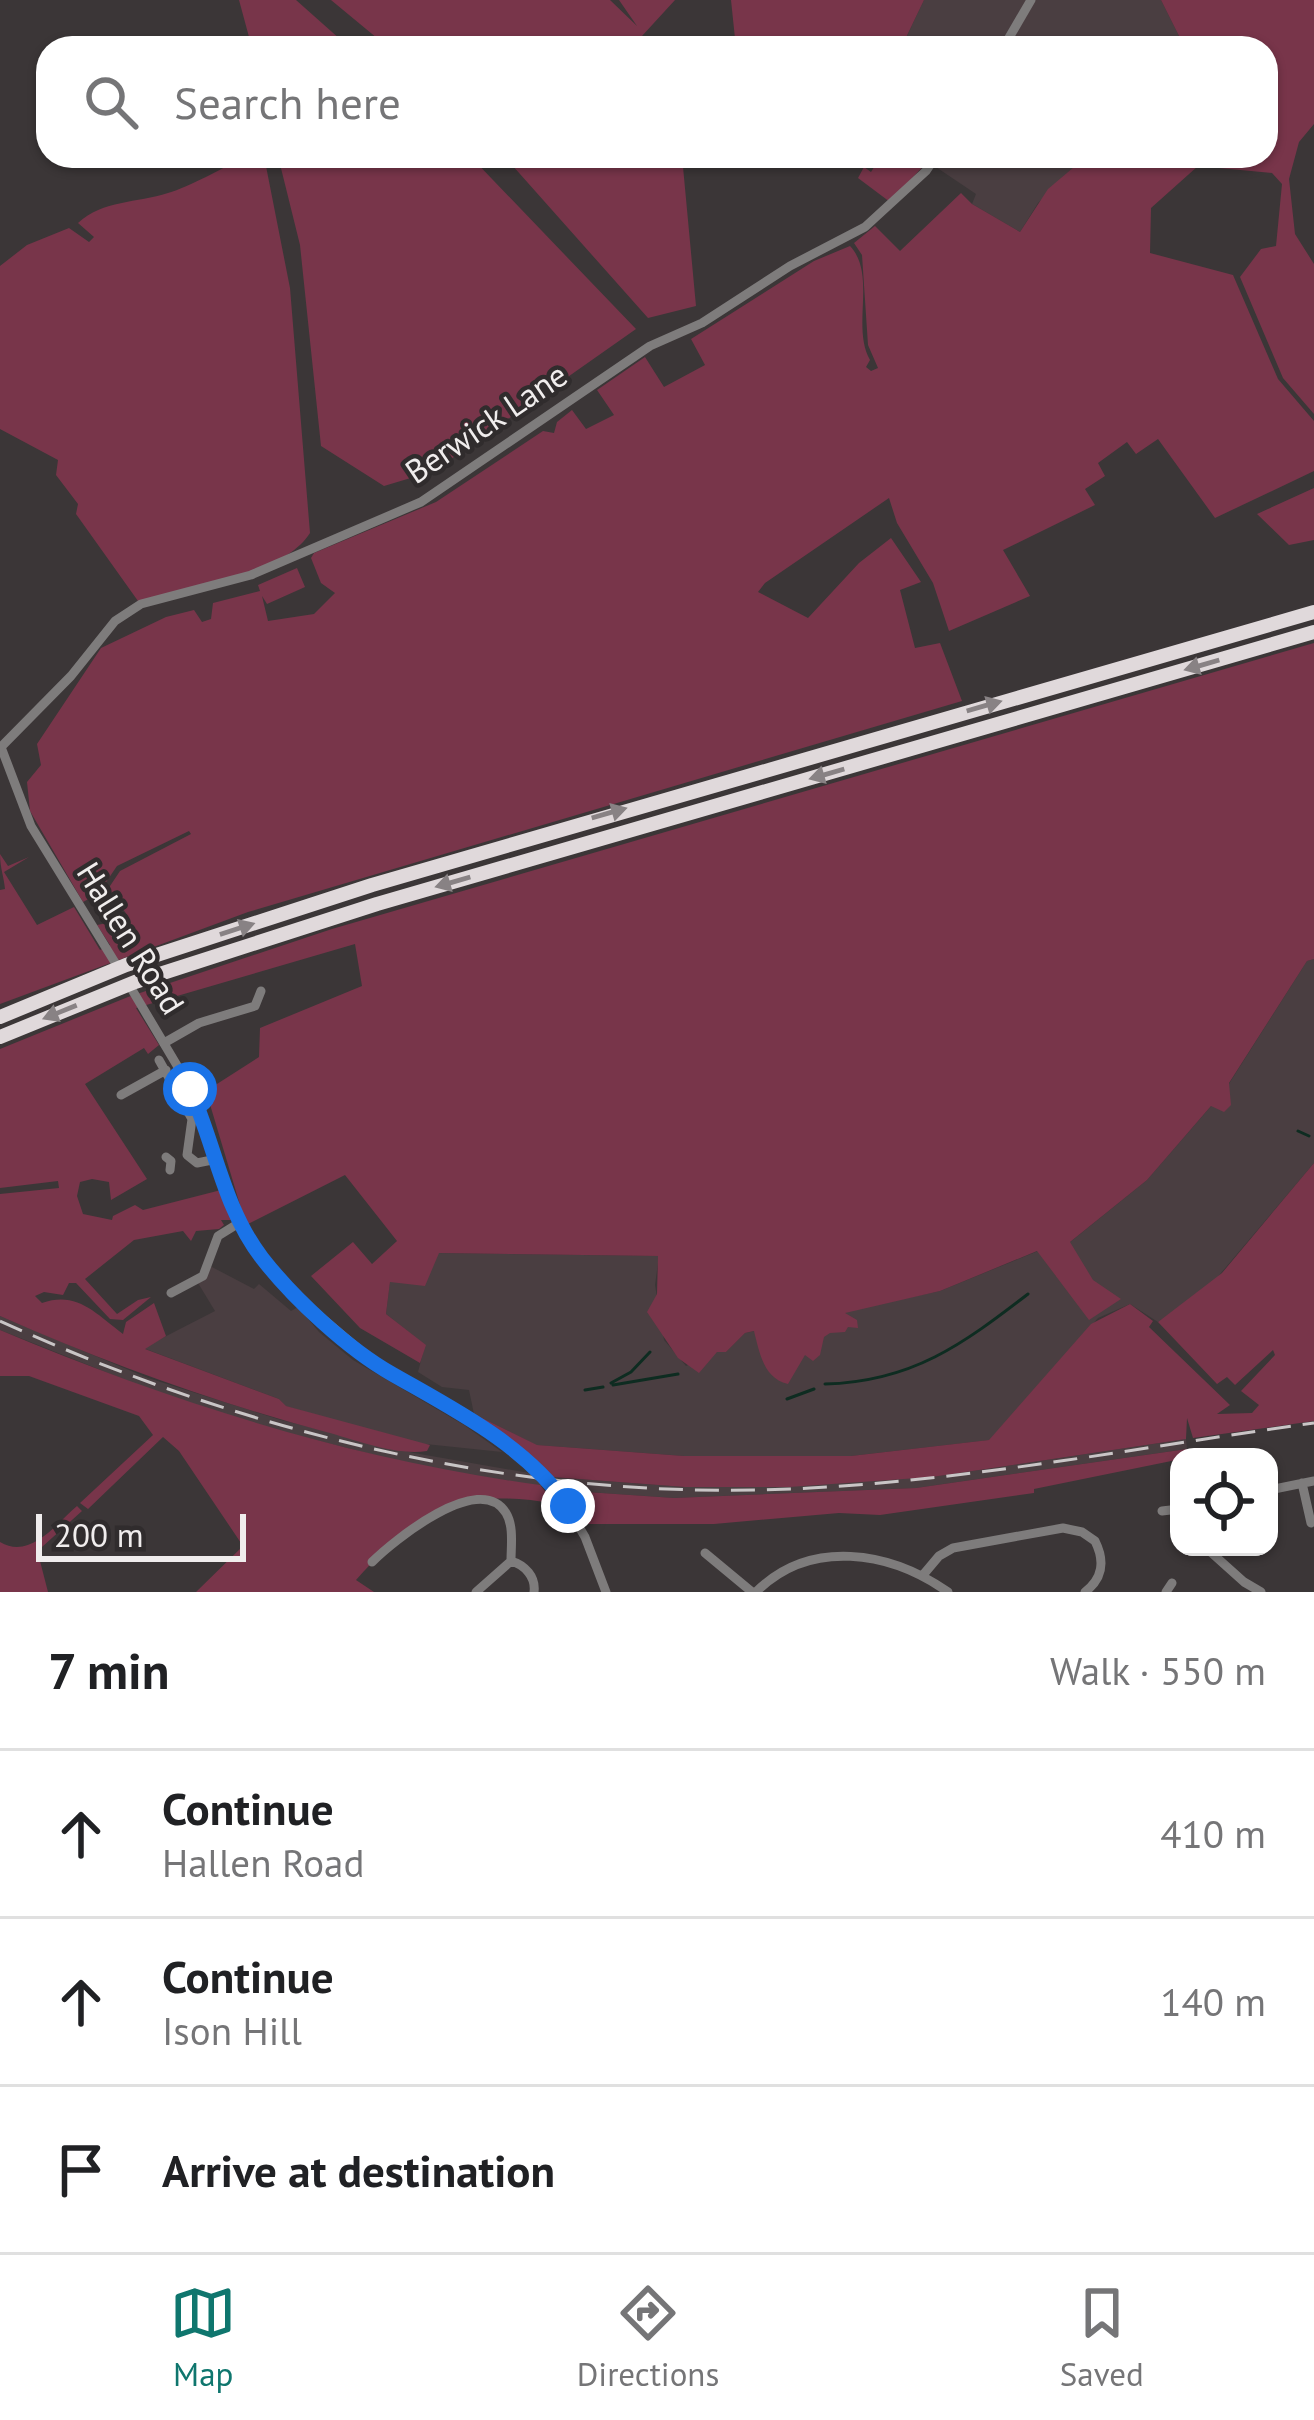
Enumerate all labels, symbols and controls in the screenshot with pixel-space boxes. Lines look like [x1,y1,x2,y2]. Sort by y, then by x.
search box [36,36,1278,168]
icon: search [78,69,144,135]
text: Search here [174,73,401,131]
street label: Berwick Lane [396,353,575,493]
one-way arrow [1183,657,1220,675]
one-way arrow [966,696,1003,714]
one-way arrow [808,766,845,784]
one-way arrow [591,803,628,822]
street label: Hallen Road [68,854,195,1022]
one-way arrow [434,874,471,893]
one-way arrow [219,919,256,938]
one-way arrow [42,1003,78,1022]
route start [163,1062,217,1116]
map controls [1170,1448,1278,1556]
button: locate [1170,1448,1278,1556]
route end [541,1479,595,1533]
scale bar [36,1508,246,1561]
text: 200 m [54,1513,144,1556]
text: 7 min [48,1637,170,1703]
text: Walk · 550 m [1050,1645,1266,1696]
text: Continue [162,1779,334,1837]
icon: ahead [48,1801,114,1867]
text: 410 m [1160,1808,1266,1859]
text: Hallen Road [162,1837,364,1888]
text: Continue [162,1947,334,2005]
icon: ahead [48,1969,114,2035]
text: 140 m [1160,1976,1266,2027]
text: Ison Hill [162,2005,302,2056]
icon: arrive [48,2137,114,2203]
text: Arrive at destination [162,2141,555,2199]
tab: Map [170,2280,236,2395]
tab: Directions [577,2280,719,2395]
tab: Saved [1060,2280,1144,2395]

